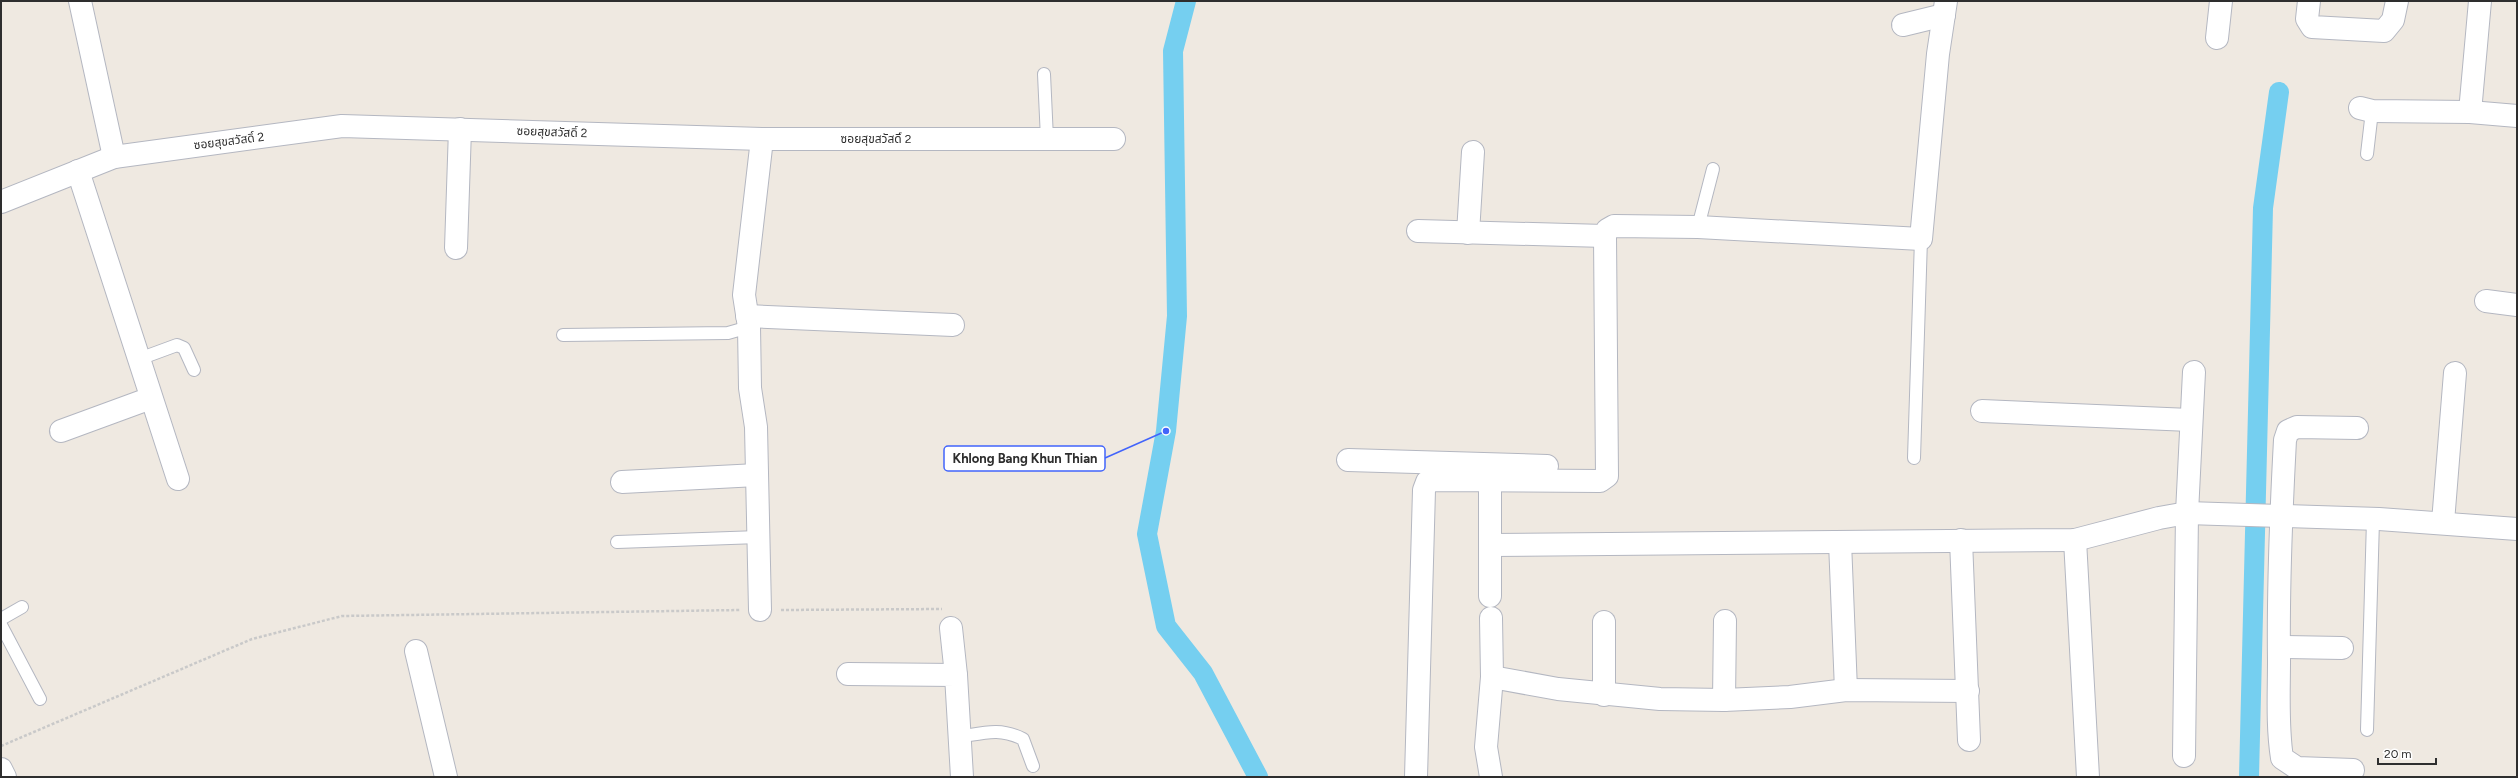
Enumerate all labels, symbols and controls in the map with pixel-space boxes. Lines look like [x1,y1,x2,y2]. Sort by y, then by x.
street label: ซอยสุขสวัสดิ์ 2 [516,123,588,140]
street label: ซอยสุขสวัสดิ์ 2 [193,129,265,152]
street label: ซอยสุขสวัสดิ์ 2 [841,132,911,146]
callout: Khlong Bang Khun Thian [944,446,1105,471]
text: Khlong Bang Khun Thian [953,451,1097,466]
scale bar [2378,740,2436,766]
text: 20 m [2384,747,2412,761]

